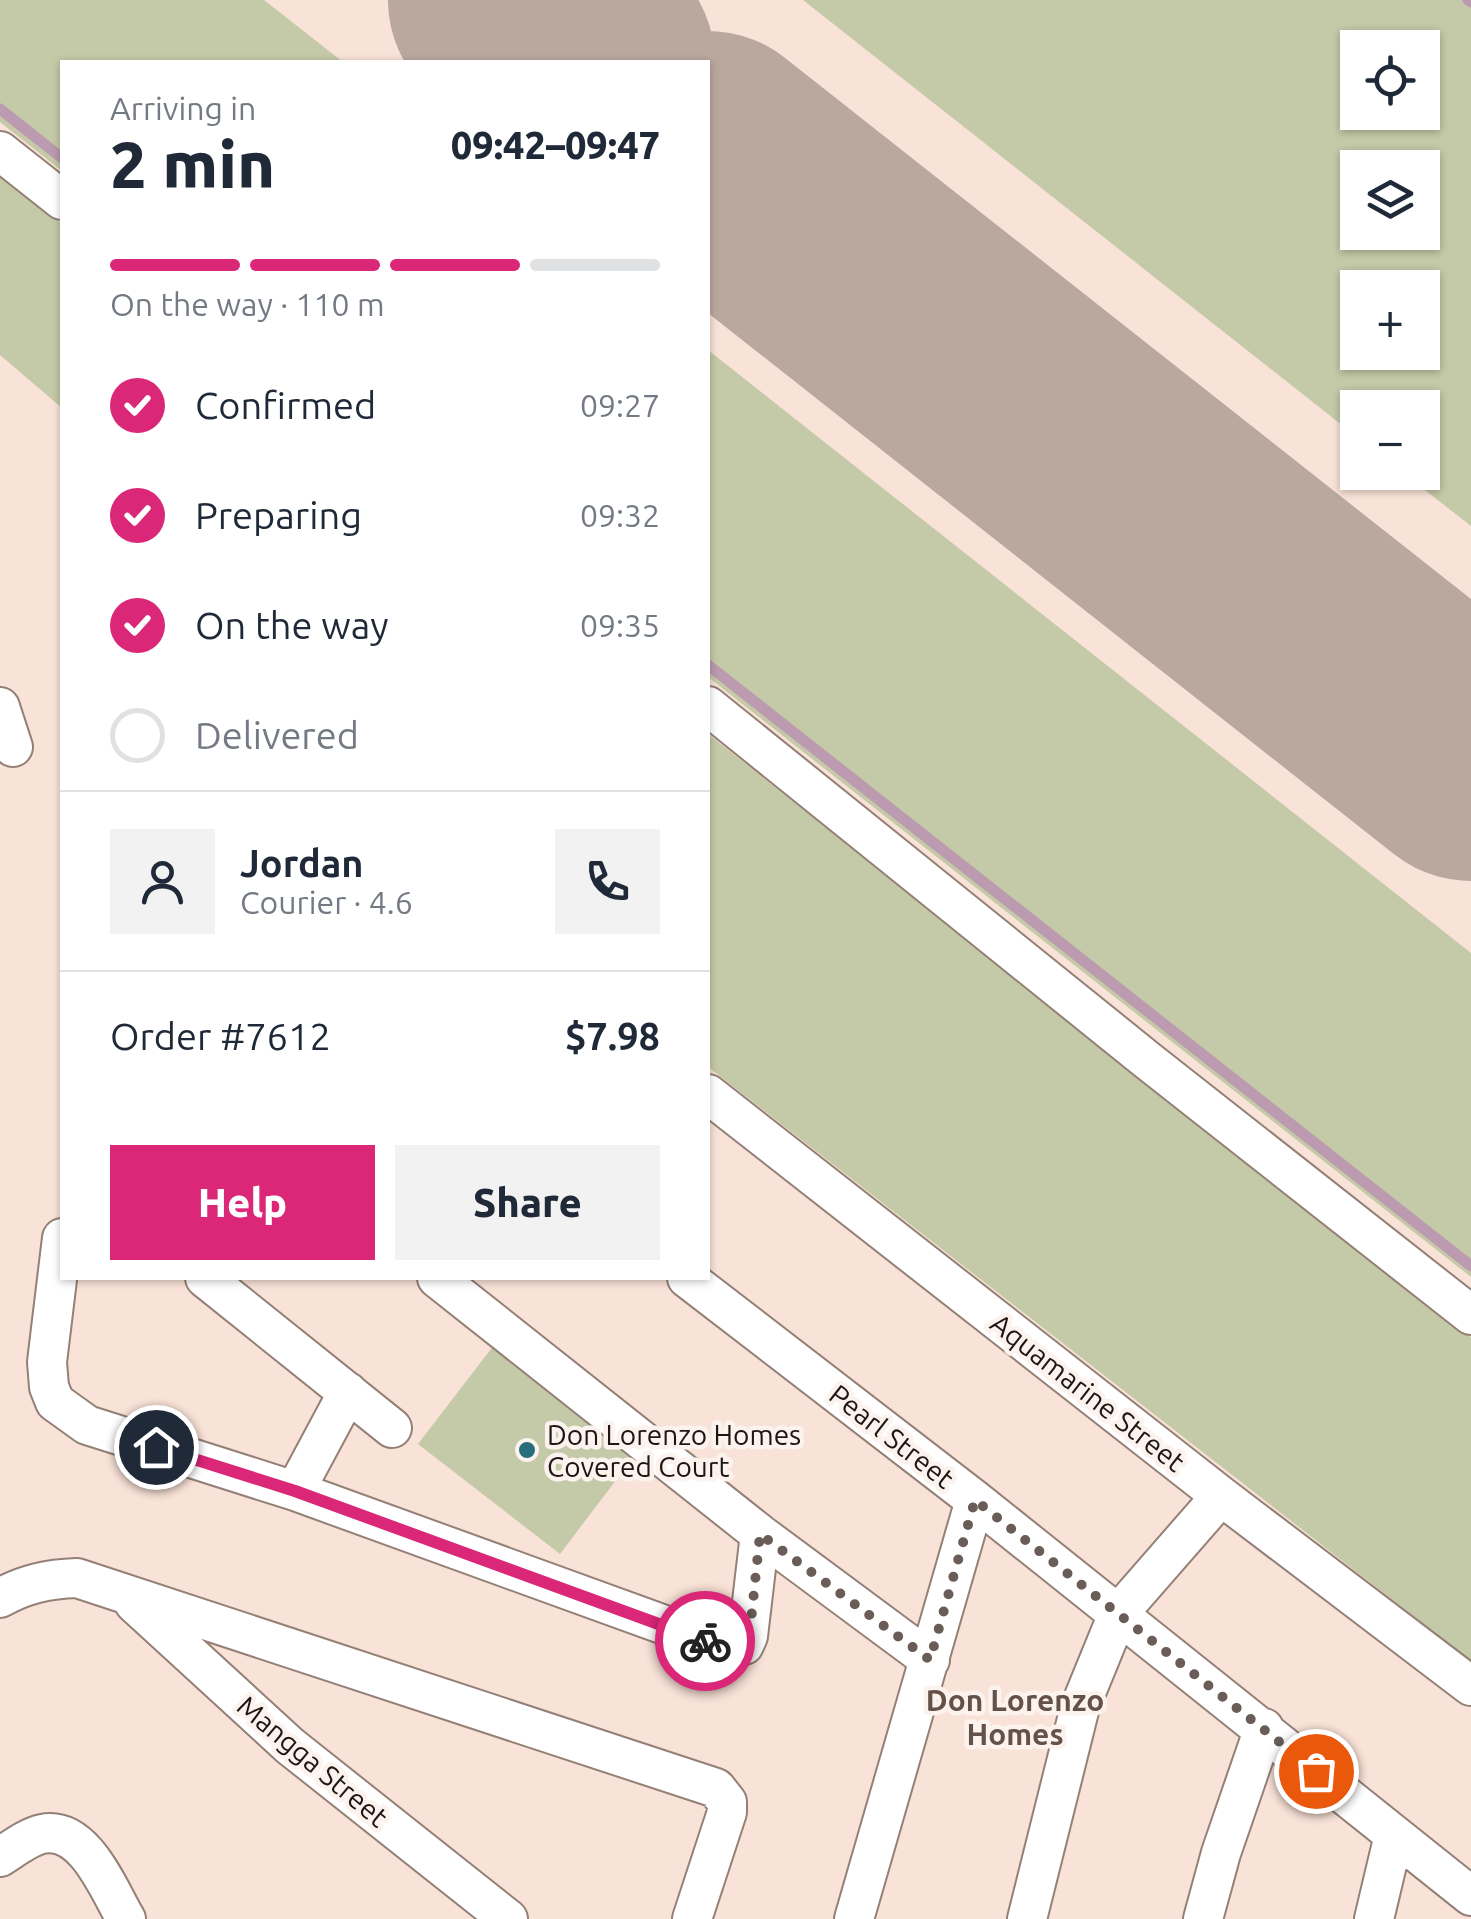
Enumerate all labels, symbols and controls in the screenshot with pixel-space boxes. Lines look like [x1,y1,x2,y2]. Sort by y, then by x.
map controls [1340,30,1440,490]
button: locate [1340,30,1440,130]
text: Arriving in [110,90,256,126]
text: 09:42–09:47 [451,124,660,166]
text: 2 min [110,127,275,200]
button: layers [1340,150,1440,250]
button: + [1340,270,1440,370]
text: On the way · 110 m [110,286,385,322]
icon: check [110,378,165,433]
text: Confirmed [195,384,376,426]
text: 09:27 [580,387,660,423]
button: − [1340,390,1440,490]
icon: check [110,488,165,543]
text: Preparing [195,494,362,536]
text: 09:32 [580,497,660,533]
icon: check [110,598,165,653]
text: On the way [195,604,388,646]
text: 09:35 [580,607,660,643]
text: Delivered [195,714,359,756]
button: person [110,829,215,934]
button: phone [555,829,660,934]
text: Jordan [240,842,364,884]
text: Courier · 4.6 [240,884,413,920]
text: Order #7612 [110,1015,331,1057]
text: $7.98 [565,1015,660,1057]
button: Help [110,1145,375,1260]
button: Share [395,1145,660,1260]
street label: Aquamarine Street [985,1307,1191,1477]
street label: Pearl Street [824,1378,960,1494]
pin [114,1405,199,1490]
place label: Don Lorenzo Homes Covered Court [547,1419,801,1482]
icon: home [129,1420,184,1475]
marker: Don Lorenzo Homes Covered Court [516,1439,538,1461]
courier [655,1591,755,1691]
icon: bike [678,1614,733,1669]
district label: Don Lorenzo Homes [926,1683,1104,1751]
street label: Mangga Street [232,1689,394,1833]
pin [1274,1729,1359,1814]
icon: bag [1289,1744,1344,1799]

